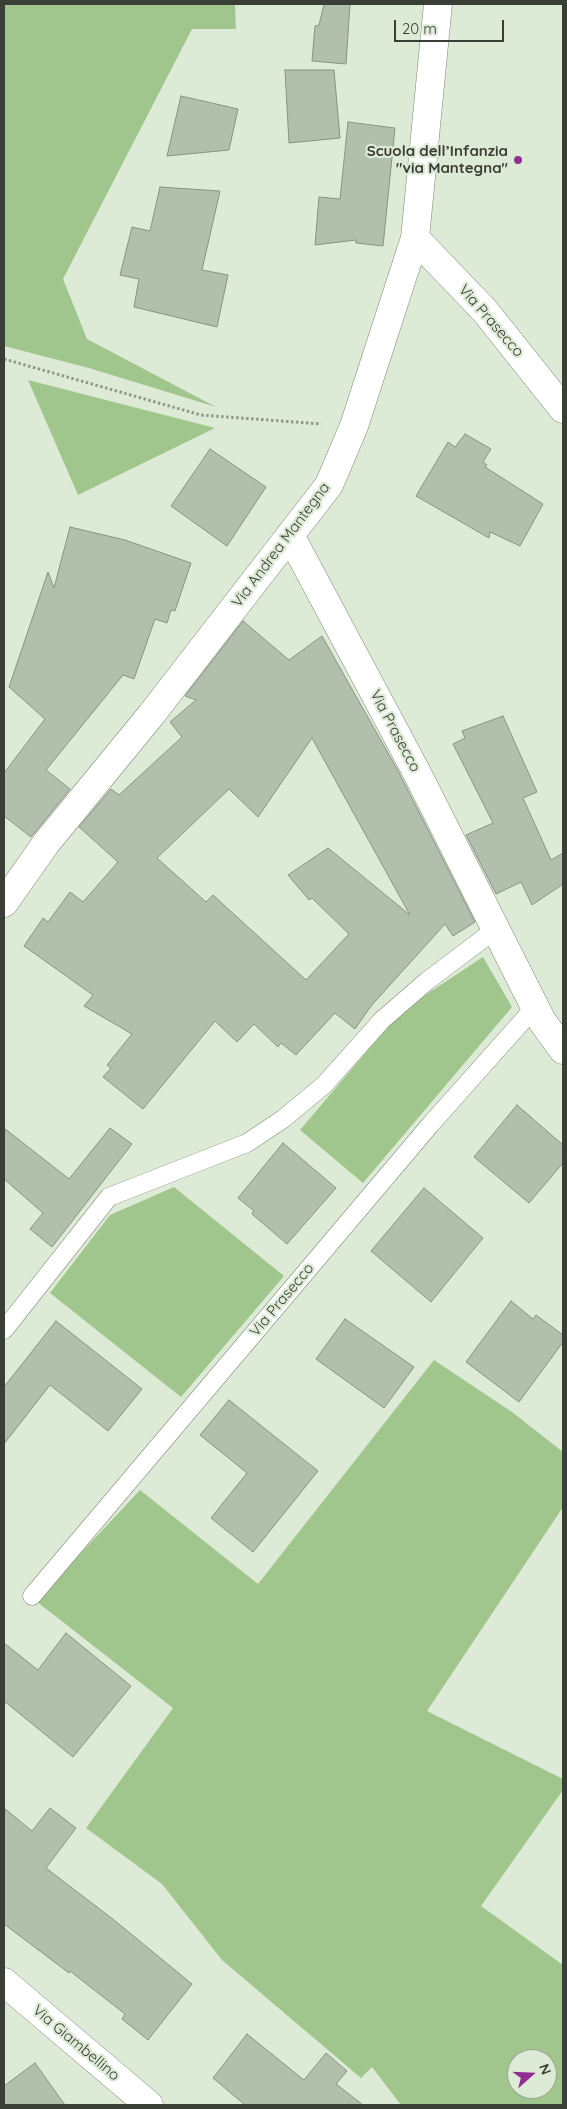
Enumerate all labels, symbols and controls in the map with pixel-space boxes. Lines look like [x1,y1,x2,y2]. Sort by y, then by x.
scale bar [397,10,507,42]
text: 20 m [402,19,437,38]
place label: Scuola dell’Infanzia "via Mantegna" [367,142,508,177]
marker: Scuola dell’Infanzia "via Mantegna" [512,154,524,166]
street label: Via Prasecco [455,281,527,361]
street label: Via Andrea Mantegna [228,479,334,611]
street label: Via Prasecco [366,687,424,775]
street label: Via Prasecco [246,1260,318,1340]
street label: Via Giambellino [29,2001,123,2085]
north arrow [507,2049,557,2099]
text: N [535,2061,555,2077]

